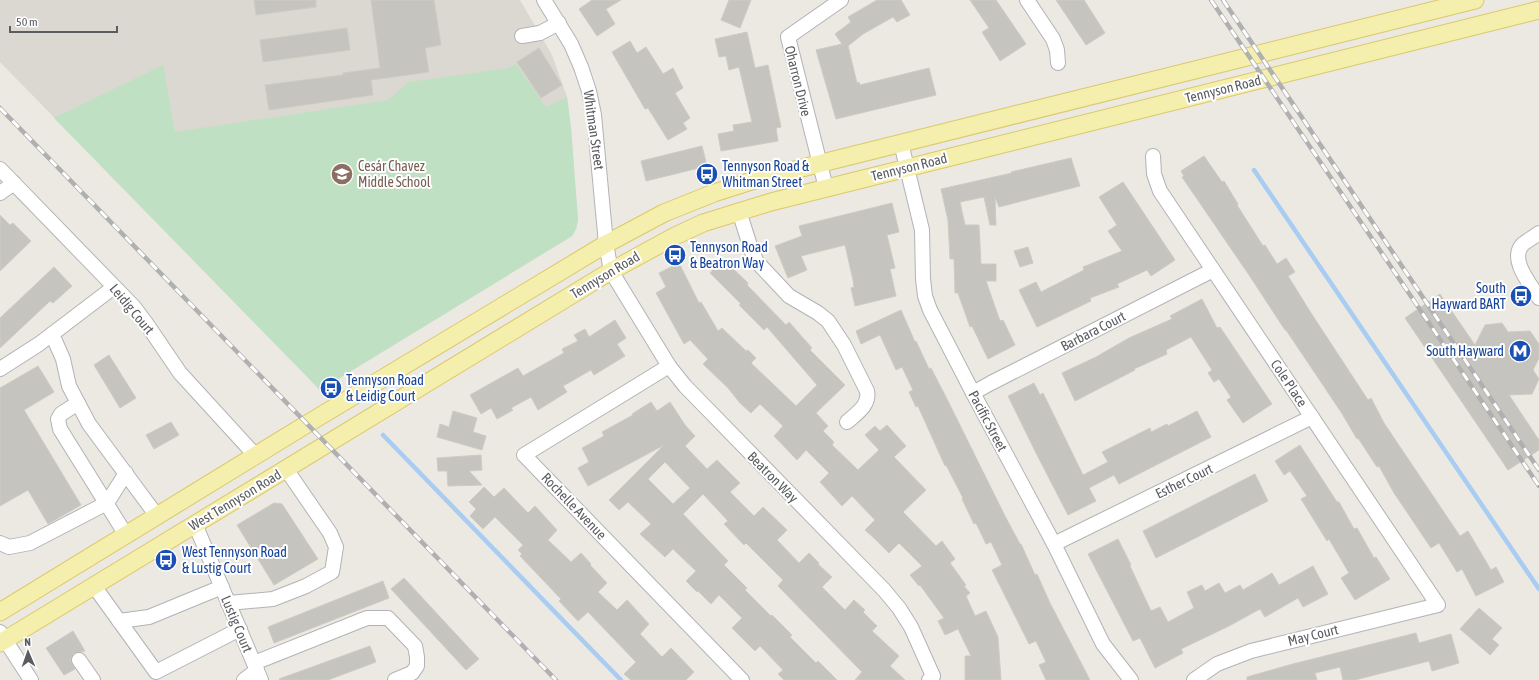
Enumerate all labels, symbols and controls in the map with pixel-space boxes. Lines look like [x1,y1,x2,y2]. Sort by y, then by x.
scale bar [10,8,117,34]
text: 50 m [16,15,38,29]
street label: Oharron Drive [782,44,814,118]
street label: Tennyson Road [1183,72,1263,106]
street label: Whitman Street [580,89,608,171]
street label: Tennyson Road [869,150,949,184]
place label: Cesár Chavez Middle School [358,158,431,190]
place label: Tennyson Road & Whitman Street [722,158,810,190]
school or university icon: Cesár Chavez Middle School [329,161,355,187]
bus stop icon: Tennyson Road & Whitman Street [694,161,720,187]
place label: Tennyson Road & Beatron Way [690,239,768,271]
bus stop icon: Tennyson Road & Beatron Way [662,242,688,268]
street label: Tennyson Road [567,248,643,302]
place label: South Hayward BART [1432,280,1506,312]
street label: Leidig Court [106,281,158,337]
bus stop icon: South Hayward BART [1508,283,1534,309]
street label: Barbara Court [1058,308,1128,354]
metro station icon: South Hayward [1507,338,1533,364]
place label: South Hayward [1426,343,1504,359]
street label: Cole Place [1267,356,1311,410]
place label: Tennyson Road & Leidig Court [346,372,424,404]
bus stop icon: Tennyson Road & Leidig Court [318,375,344,401]
street label: Pacific Street [965,388,1011,454]
street label: Beatron Way [744,448,802,506]
street label: Esther Court [1153,460,1215,502]
street label: West Tennyson Road [186,466,284,534]
street label: Rochelle Avenue [538,469,610,543]
place label: West Tennyson Road & Lustig Court [182,544,287,576]
bus stop icon: West Tennyson Road & Lustig Court [153,547,179,573]
street label: Lustig Court [218,593,256,655]
street label: May Court [1286,621,1340,649]
north arrow [8,632,48,672]
text: N [24,636,31,648]

